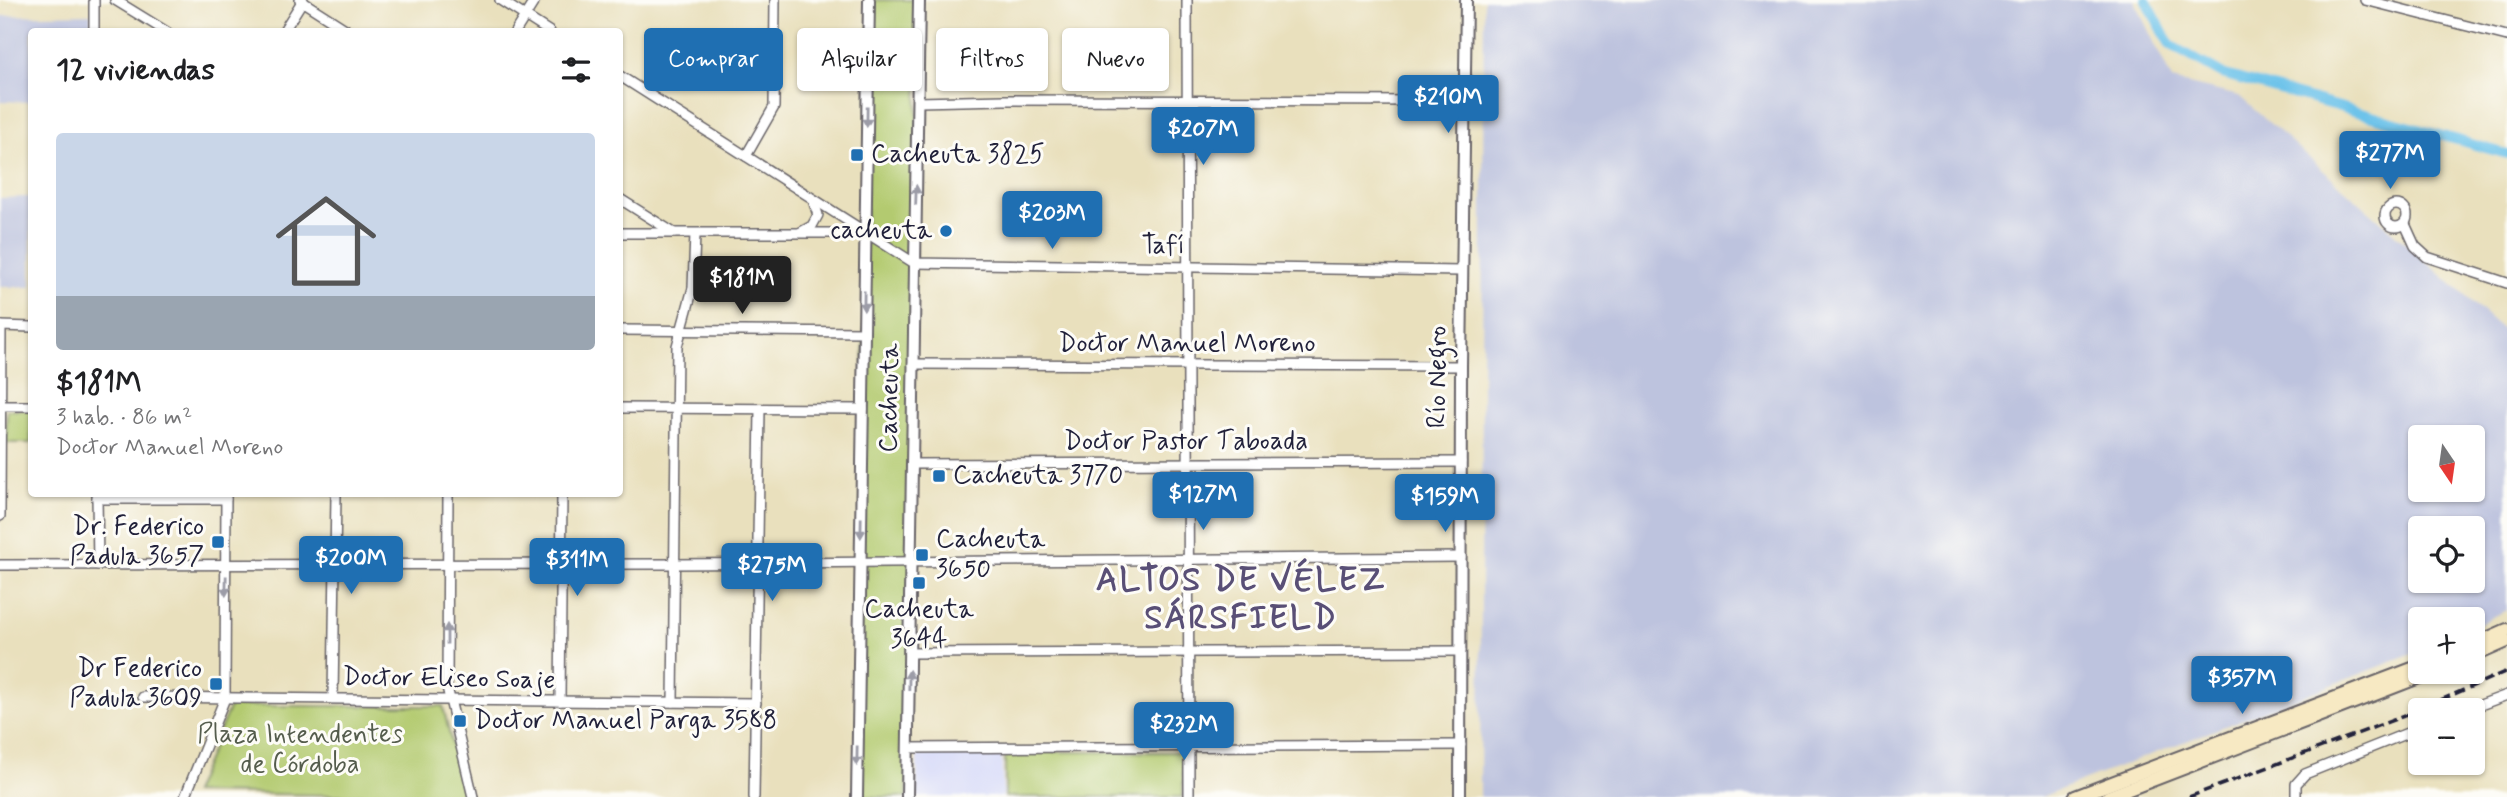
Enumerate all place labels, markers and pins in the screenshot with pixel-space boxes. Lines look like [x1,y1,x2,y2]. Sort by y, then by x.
pin: $210M [1399,76,1497,135]
pin: $207M [1154,108,1252,167]
pin: $277M [2341,132,2439,191]
place label: Cacheuta 3825 [871,138,1045,172]
marker: Cacheuta 3825 [849,147,865,163]
pin: $203M [1003,191,1101,251]
place label: cacheuta [830,214,932,248]
marker: cacheuta [938,223,954,239]
pin: $181M [693,256,791,316]
place label: Cacheuta 3770 [953,459,1123,493]
marker: Cacheuta 3770 [931,468,947,484]
pin: $127M [1154,472,1252,532]
pin: $159M [1396,475,1494,534]
place label: Dr. Federico Padula 3657 [70,510,204,574]
place label: Cacheuta 3650 [936,523,1046,587]
marker: Dr. Federico Padula 3657 [210,534,226,550]
pin: $200M [302,536,400,596]
pin: $311M [528,538,626,598]
pin: $275M [723,544,821,603]
marker: Cacheuta 3650 [914,547,930,563]
marker: Cacheuta 3644 [911,575,927,591]
place label: Cacheuta 3644 [864,593,974,657]
place label: Dr Federico Padula 3609 [69,652,202,716]
pin: $357M [2193,656,2291,716]
marker: Dr Federico Padula 3609 [208,676,224,692]
pin: $232M [1135,702,1233,762]
place label: Doctor Manuel Parga 3588 [474,704,777,738]
marker: Doctor Manuel Parga 3588 [452,713,468,729]

